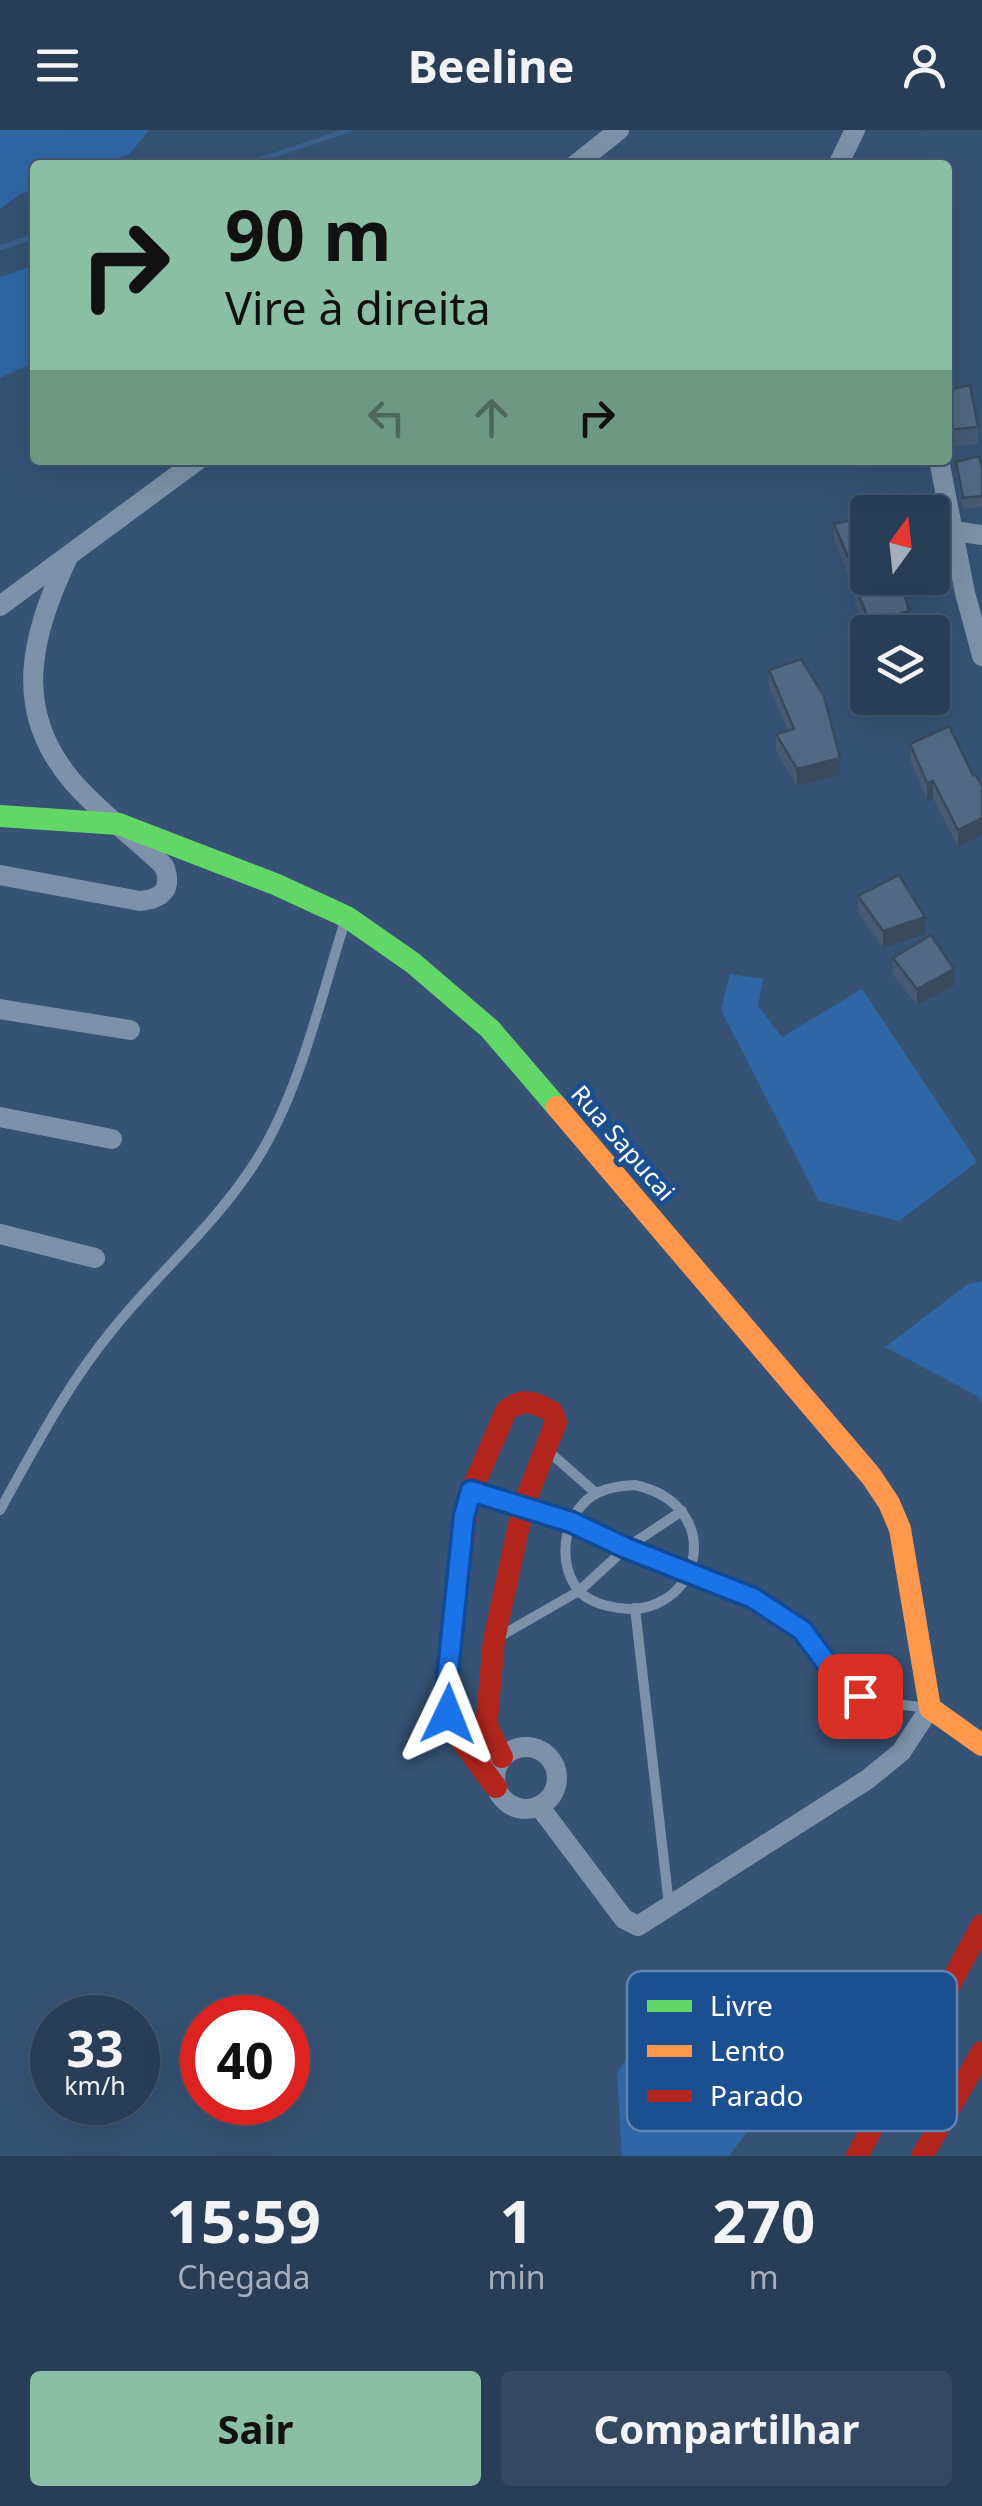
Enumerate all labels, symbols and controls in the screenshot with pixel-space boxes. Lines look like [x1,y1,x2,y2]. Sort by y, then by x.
text: Beeline [408,35,574,96]
icon: menu [30,38,85,93]
icon: person [897,38,952,93]
text: 90 m [225,186,392,282]
icon: right [60,200,190,330]
text: Vire à direita [225,277,491,338]
icon: left [359,390,414,445]
icon: ahead [464,390,519,445]
icon: right [569,390,624,445]
north arrow [850,495,950,595]
map controls [850,495,950,715]
button: layers [850,615,950,715]
street label: Rua Sapucai [564,1077,683,1207]
pin [818,1654,903,1739]
position arrow [396,1662,500,1766]
icon: arrive [833,1669,888,1724]
legend [627,1971,957,2131]
text: Livre [710,1986,773,2024]
speed limit sign: 40 [180,1995,310,2125]
text: 33 [66,2014,124,2082]
text: Lento [710,2031,785,2069]
text: km/h [64,2068,126,2102]
text: Parado [710,2076,804,2114]
text: 15:59 [167,2179,321,2261]
text: 1 [499,2179,534,2261]
text: 270 [712,2179,815,2261]
text: Chegada [177,2255,310,2298]
text: min [488,2255,546,2298]
text: m [749,2255,779,2298]
button: Sair [30,2371,481,2486]
button: Compartilhar [501,2371,952,2486]

